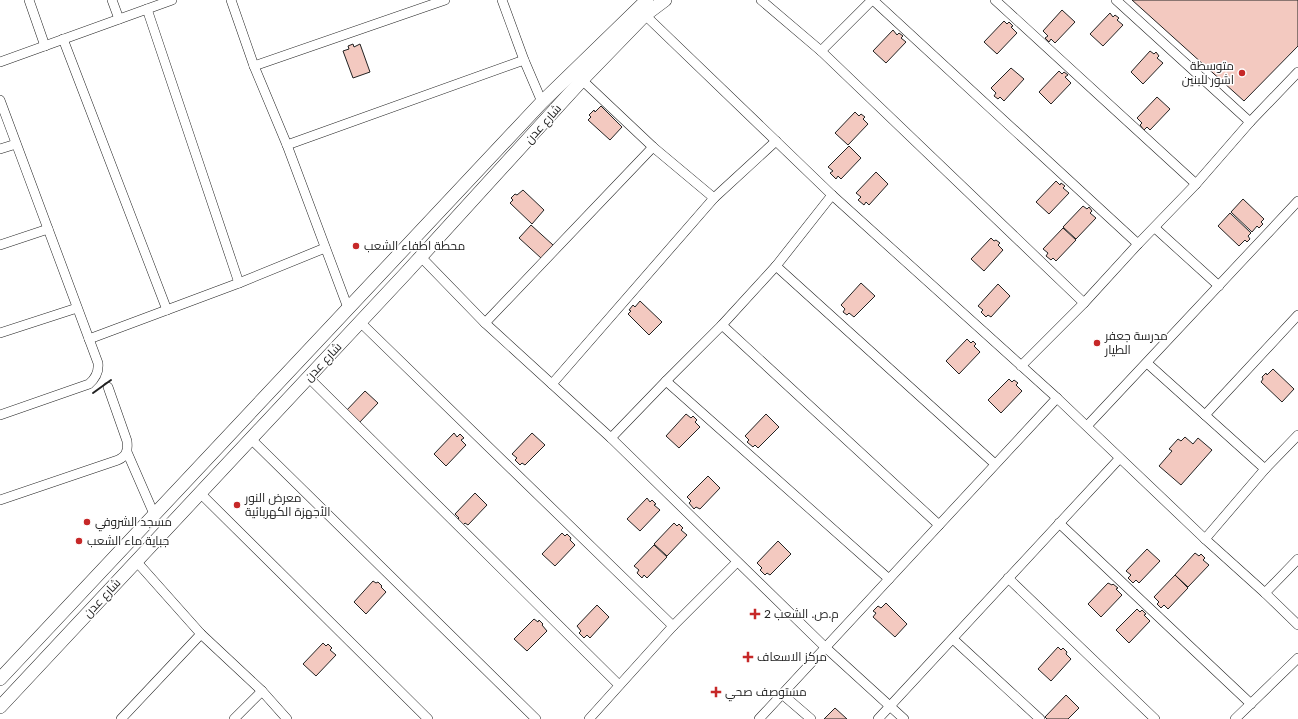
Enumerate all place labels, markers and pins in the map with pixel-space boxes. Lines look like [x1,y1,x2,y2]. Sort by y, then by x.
place label: متوسطة اشور للبنين [1182,58,1234,87]
marker: متوسطة اشور للبنين [1237,68,1247,78]
place label: محطة اطفاء الشعب [364,238,465,253]
marker: محطة اطفاء الشعب [351,241,361,251]
place label: مدرسة جعفر الطيار [1104,328,1168,357]
marker: مدرسة جعفر الطيار [1092,338,1102,348]
place label: معرض النور الأجهزة الكهربائية [244,490,331,519]
marker: معرض النور الأجهزة الكهربائية [232,500,242,510]
place label: مسجد الشروفي [95,514,172,532]
marker: مسجد الشروفي [82,517,92,527]
place label: جباية ماء الشعب [87,533,169,548]
marker: جباية ماء الشعب [74,536,84,546]
place label: م.ص. الشعب 2 [764,606,839,622]
marker: م.ص. الشعب 2 [749,608,761,620]
place label: مركز الاسعاف [757,649,827,664]
marker: مركز الاسعاف [742,651,754,663]
place label: مستوصف صحي [725,684,807,702]
marker: مستوصف صحي [710,686,722,698]

